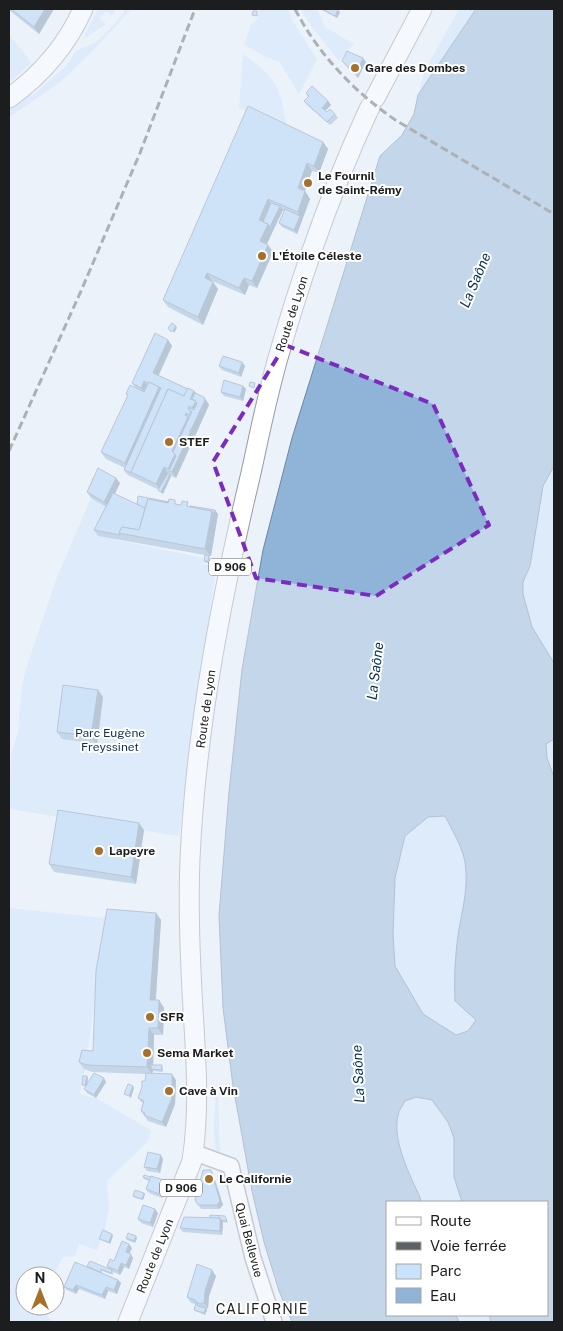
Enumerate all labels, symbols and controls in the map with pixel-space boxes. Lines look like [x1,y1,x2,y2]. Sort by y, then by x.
place label: Gare des Dombes [365,61,465,75]
marker: Gare des Dombes [349,62,361,74]
place label: Le Fournil de Saint-Rémy [318,169,402,197]
marker: Le Fournil de Saint-Rémy [302,177,314,189]
place label: L'Étoile Céleste [272,249,362,263]
marker: L'Étoile Céleste [256,250,268,262]
water label: La Saône [456,250,494,310]
street label: Route de Lyon [273,274,311,354]
place label: STEF [179,435,210,449]
marker: STEF [163,436,175,448]
road number: D 906 [209,558,251,576]
water label: La Saône [364,641,387,701]
street label: Route de Lyon [194,669,218,749]
park label: Parc Eugène Freyssinet [75,726,145,754]
place label: Lapeyre [109,844,155,858]
marker: Lapeyre [93,845,105,857]
place label: SFR [160,1010,184,1024]
marker: SFR [144,1011,156,1023]
water label: La Saône [348,1044,368,1103]
place label: Sema Market [157,1046,233,1060]
marker: Sema Market [141,1047,153,1059]
place label: Cave à Vin [179,1084,238,1098]
marker: Cave à Vin [163,1085,175,1097]
place label: Le Californie [219,1172,292,1186]
marker: Le Californie [203,1173,215,1185]
road number: D 906 [160,1180,202,1196]
street label: Quai Bellevue [232,1201,266,1279]
legend [386,1201,548,1316]
text: Route [430,1212,471,1229]
street label: Route de Lyon [134,1217,176,1295]
text: Voie ferrée [430,1237,507,1254]
text: Parc [430,1262,462,1279]
north arrow [15,1266,65,1316]
text: N [35,1270,45,1286]
text: Eau [430,1287,456,1304]
district label: CALIFORNIE [216,1301,308,1317]

